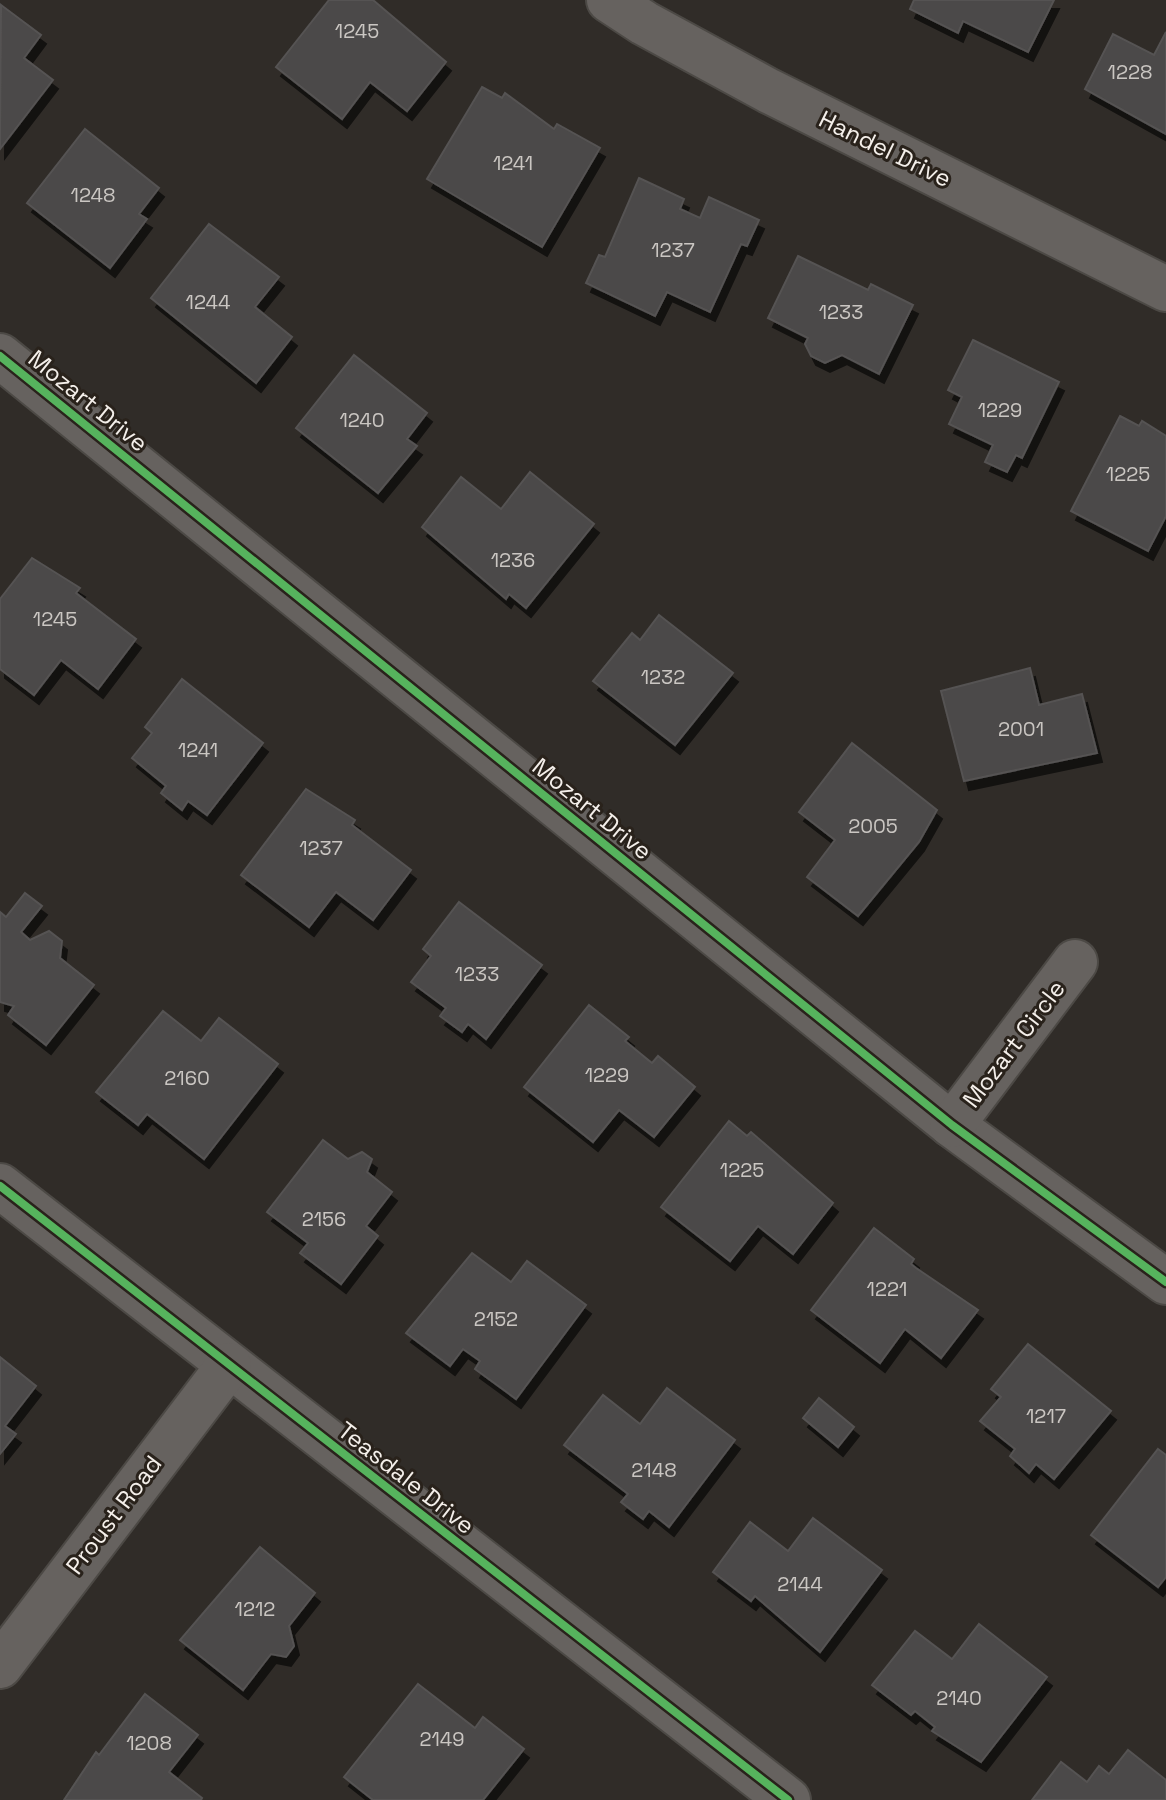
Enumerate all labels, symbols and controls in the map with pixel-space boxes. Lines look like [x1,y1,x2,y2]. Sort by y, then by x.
house number: 1245 [335,18,379,44]
house number: 1228 [1108,59,1152,85]
street label: Handel Drive [814,103,956,194]
house number: 1241 [493,150,533,176]
house number: 1248 [71,182,115,208]
house number: 1237 [651,237,695,263]
house number: 1244 [186,289,230,315]
house number: 1233 [819,299,863,325]
street label: Mozart Drive [22,343,154,458]
house number: 1229 [978,397,1022,423]
house number: 1240 [339,407,385,433]
house number: 1225 [1106,461,1150,487]
house number: 1236 [491,547,535,573]
house number: 1245 [33,606,77,632]
house number: 1232 [641,664,685,690]
house number: 2001 [998,716,1044,742]
house number: 1241 [178,737,218,763]
street label: Mozart Drive [526,751,658,866]
house number: 2005 [848,813,898,839]
house number: 1237 [299,835,343,861]
house number: 1233 [455,961,499,987]
street label: Mozart Circle [955,974,1072,1114]
house number: 1229 [585,1062,629,1088]
house number: 2160 [164,1065,210,1091]
house number: 1225 [720,1157,764,1183]
house number: 2156 [302,1206,346,1232]
house number: 1221 [867,1276,907,1302]
house number: 2152 [474,1306,518,1332]
house number: 1217 [1026,1403,1066,1429]
street label: Teasdale Drive [332,1415,481,1541]
street label: Proust Road [59,1449,168,1580]
house number: 2148 [631,1457,677,1483]
house number: 2144 [777,1571,823,1597]
house number: 1212 [235,1596,275,1622]
house number: 2140 [936,1685,982,1711]
house number: 2149 [419,1726,465,1752]
house number: 1208 [126,1730,172,1756]

